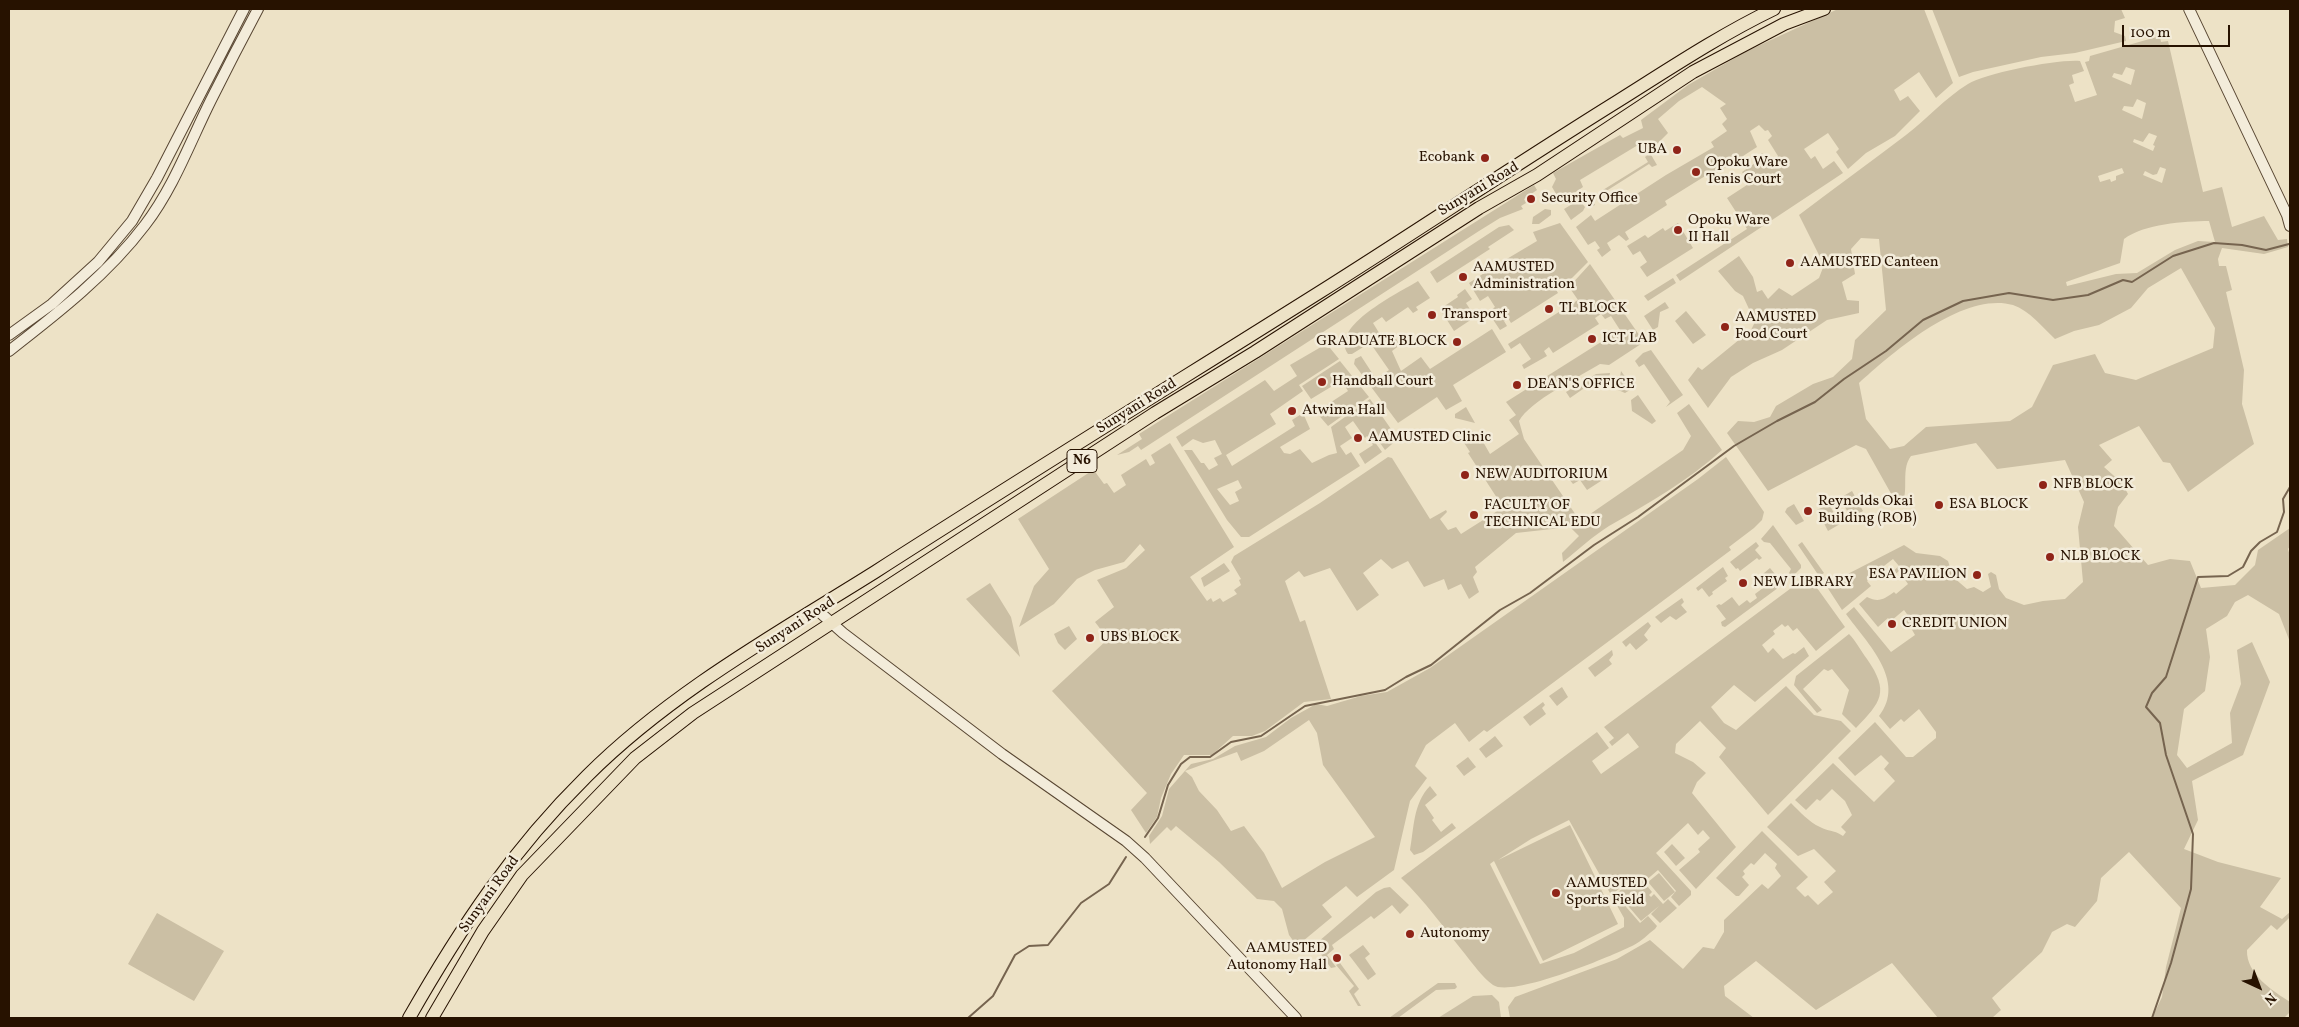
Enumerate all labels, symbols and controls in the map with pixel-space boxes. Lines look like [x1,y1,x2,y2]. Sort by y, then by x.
scale bar [2124,15,2232,47]
text: 100 m [2130,23,2170,44]
place label: UBA [1637,141,1667,159]
marker: UBA [1671,144,1683,156]
place label: Ecobank [1419,149,1475,167]
marker: Ecobank [1479,152,1491,164]
place label: Opoku Ware Tenis Court [1706,154,1788,189]
street label: Sunyani Road [1435,159,1523,221]
marker: Opoku Ware Tenis Court [1690,166,1702,178]
place label: Security Office [1541,190,1638,208]
marker: Security Office [1525,193,1537,205]
place label: Opoku Ware II Hall [1688,212,1770,247]
marker: Opoku Ware II Hall [1672,224,1684,236]
place label: AAMUSTED Canteen [1800,254,1939,272]
marker: AAMUSTED Canteen [1784,257,1796,269]
place label: AAMUSTED Administration [1473,259,1575,294]
marker: AAMUSTED Administration [1457,271,1469,283]
place label: TL BLOCK [1559,300,1627,318]
marker: TL BLOCK [1543,303,1555,315]
place label: Transport [1442,306,1507,324]
marker: Transport [1426,309,1438,321]
place label: AAMUSTED Food Court [1735,309,1816,344]
marker: AAMUSTED Food Court [1719,321,1731,333]
place label: ICT LAB [1602,330,1657,348]
place label: GRADUATE BLOCK [1316,333,1447,351]
marker: ICT LAB [1586,333,1598,345]
marker: GRADUATE BLOCK [1451,336,1463,348]
place label: Handball Court [1332,373,1434,391]
street label: Sunyani Road [1094,375,1180,439]
marker: Handball Court [1316,376,1328,388]
place label: DEAN'S OFFICE [1527,376,1635,394]
marker: DEAN'S OFFICE [1511,379,1523,391]
place label: Atwima Hall [1302,402,1385,420]
marker: Atwima Hall [1286,405,1298,417]
place label: AAMUSTED Clinic [1368,429,1491,447]
marker: AAMUSTED Clinic [1352,432,1364,444]
road number: N6 [1067,450,1097,472]
place label: NEW AUDITORIUM [1475,466,1608,484]
marker: NEW AUDITORIUM [1459,469,1471,481]
place label: NFB BLOCK [2053,476,2134,494]
marker: NFB BLOCK [2037,479,2049,491]
place label: Reynolds Okai Building (ROB) [1818,493,1917,528]
place label: ESA BLOCK [1949,496,2029,514]
place label: FACULTY OF TECHNICAL EDU [1484,497,1600,532]
marker: ESA BLOCK [1933,499,1945,511]
marker: Reynolds Okai Building (ROB) [1802,505,1814,517]
marker: FACULTY OF TECHNICAL EDU [1468,509,1480,521]
place label: NLB BLOCK [2060,548,2141,566]
marker: NLB BLOCK [2044,551,2056,563]
place label: ESA PAVILION [1868,566,1967,584]
marker: ESA PAVILION [1971,569,1983,581]
place label: NEW LIBRARY [1753,574,1854,592]
marker: NEW LIBRARY [1737,577,1749,589]
street label: Sunyani Road [753,594,839,658]
place label: CREDIT UNION [1902,615,2007,633]
marker: CREDIT UNION [1886,618,1898,630]
place label: UBS BLOCK [1100,629,1179,647]
marker: UBS BLOCK [1084,632,1096,644]
street label: Sunyani Road [456,853,524,937]
place label: AAMUSTED Sports Field [1566,875,1647,910]
marker: AAMUSTED Sports Field [1550,887,1562,899]
place label: Autonomy [1420,925,1490,943]
marker: Autonomy [1404,928,1416,940]
place label: AAMUSTED Autonomy Hall [1227,940,1327,975]
marker: AAMUSTED Autonomy Hall [1331,952,1343,964]
north arrow [2234,962,2284,1012]
text: N [2259,988,2280,1009]

